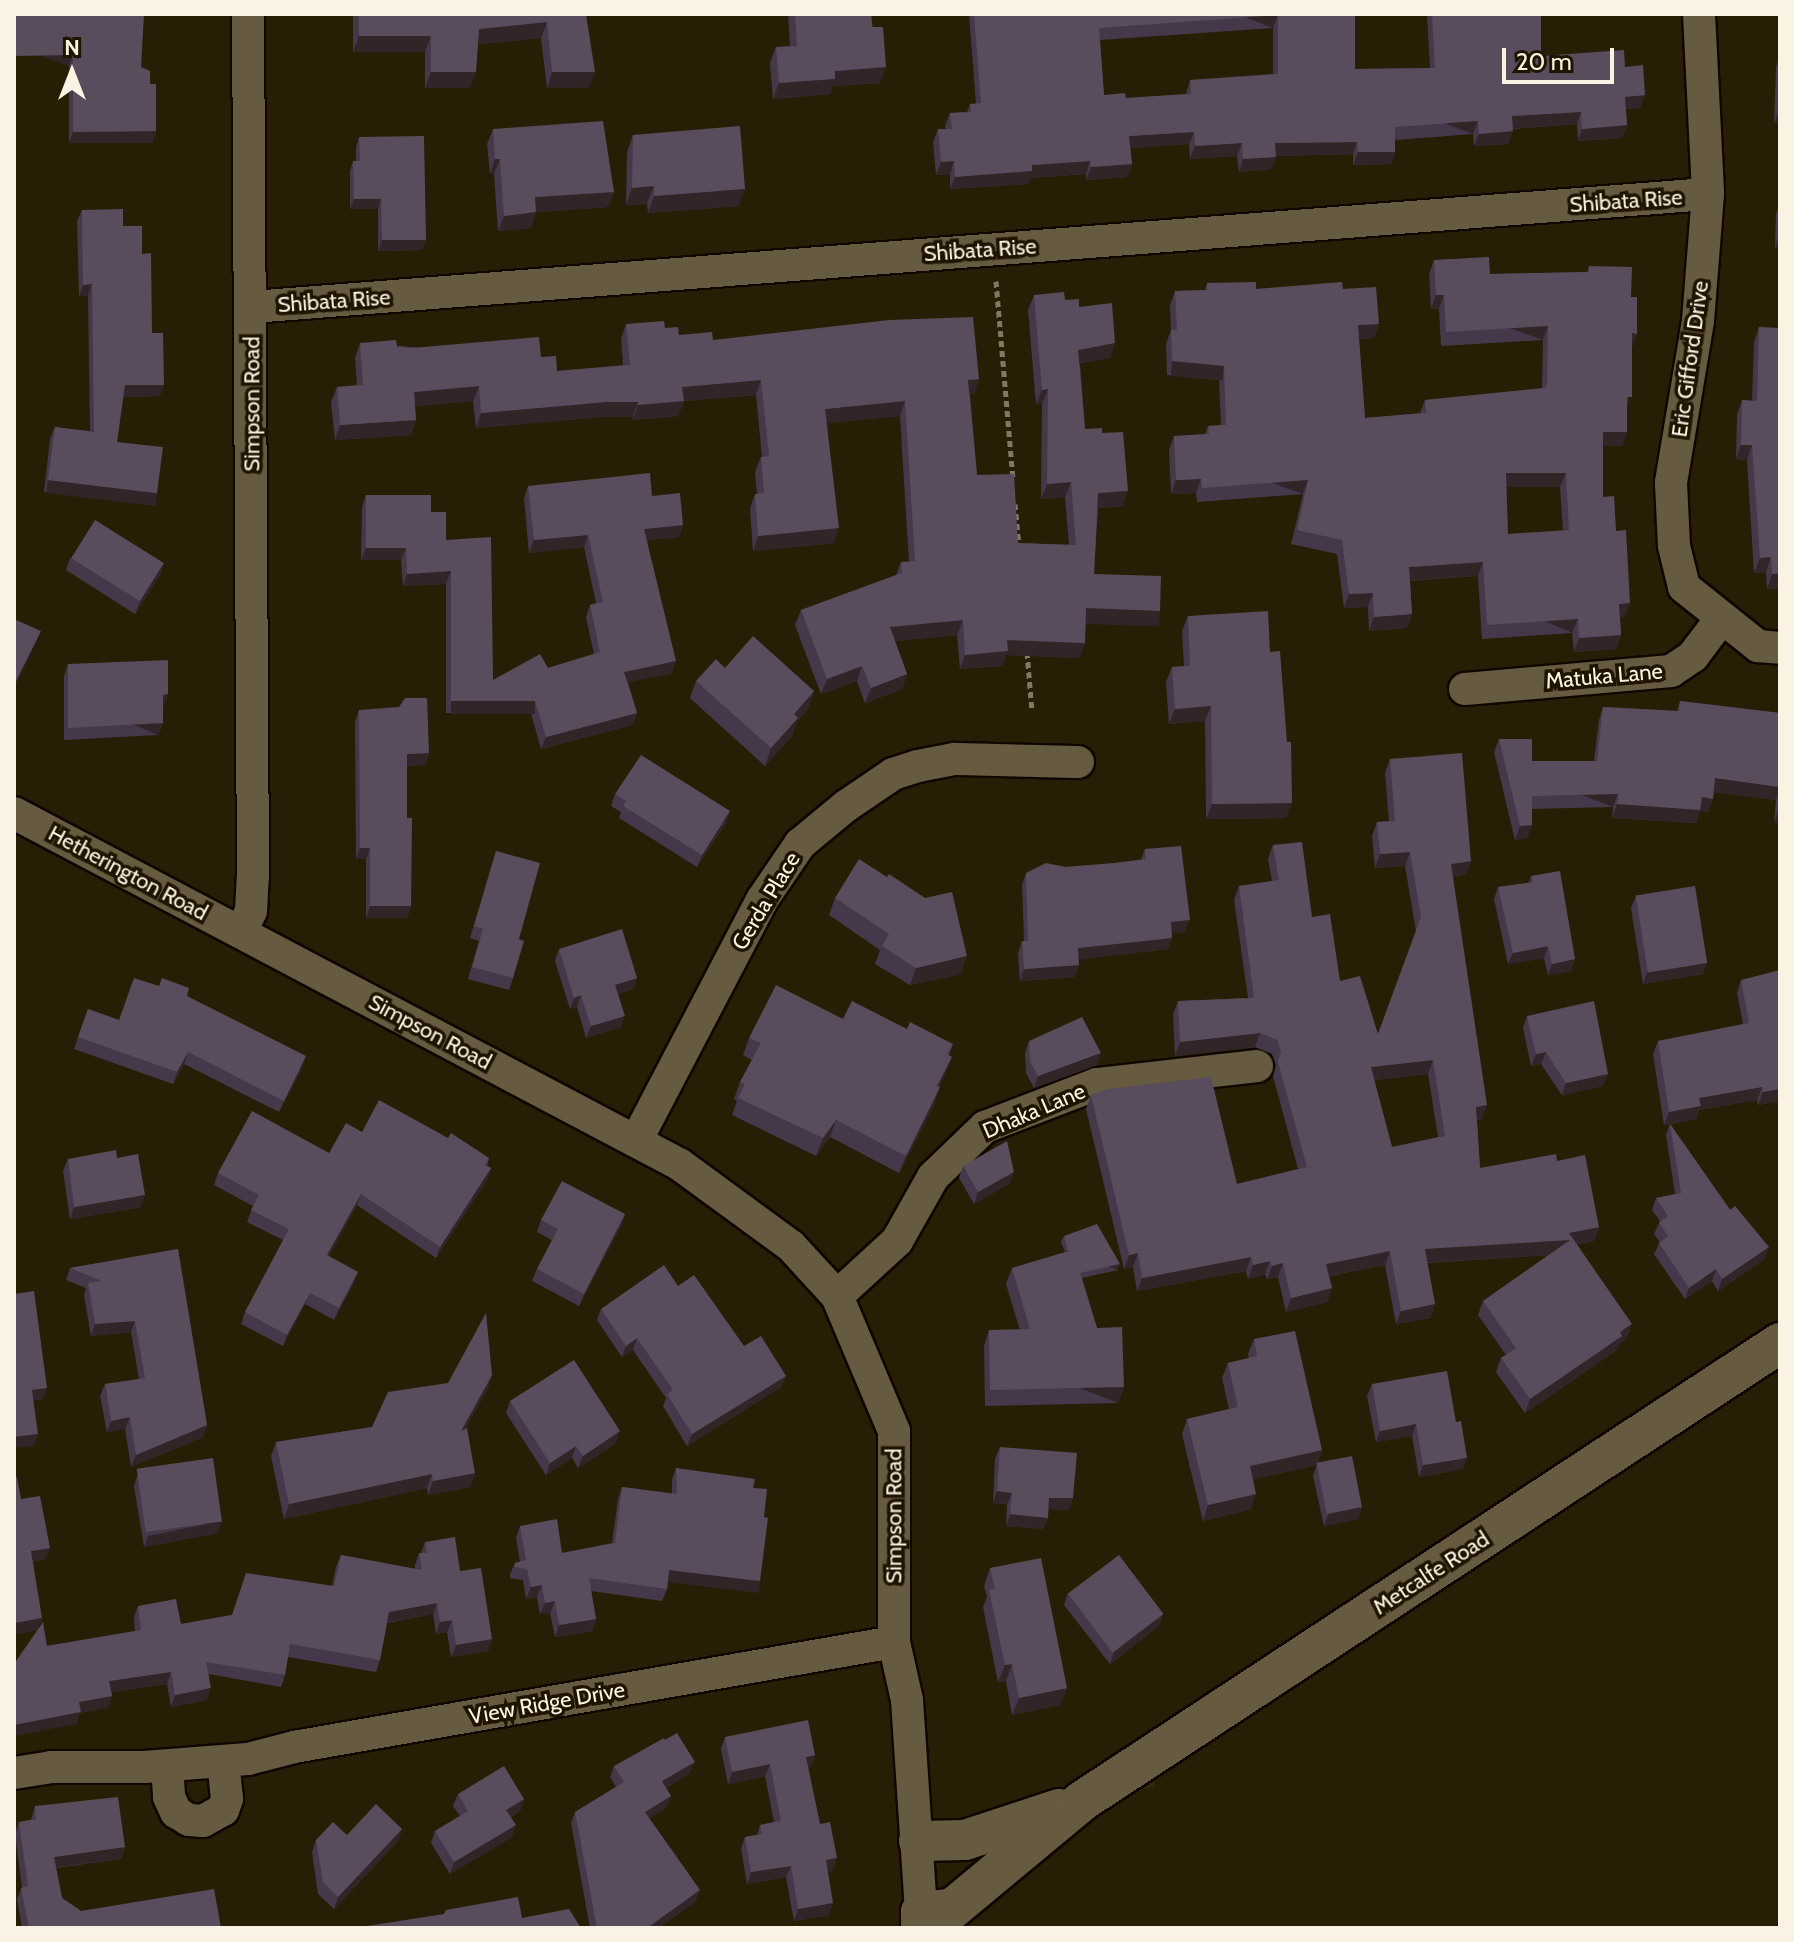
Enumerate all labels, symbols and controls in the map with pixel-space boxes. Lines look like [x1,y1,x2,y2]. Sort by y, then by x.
north arrow [32,32,112,112]
scale bar [1506,32,1618,82]
text: N [64,34,80,61]
text: 20 m [1516,47,1572,76]
street label: Shibata Rise [1569,184,1683,218]
street label: Shibata Rise [923,233,1037,267]
street label: Eric Gifford Drive [1666,279,1714,439]
street label: Shibata Rise [277,284,391,318]
street label: Simpson Road [239,336,265,472]
street label: Matuka Lane [1544,658,1664,694]
street label: Hetherington Road [44,820,212,926]
street label: Gerda Place [726,847,806,955]
street label: Simpson Road [364,989,496,1075]
street label: Dhaka Lane [979,1078,1089,1144]
street label: Simpson Road [881,1448,907,1584]
street label: Metcalfe Road [1368,1526,1494,1620]
street label: View Ridge Drive [467,1676,627,1730]

